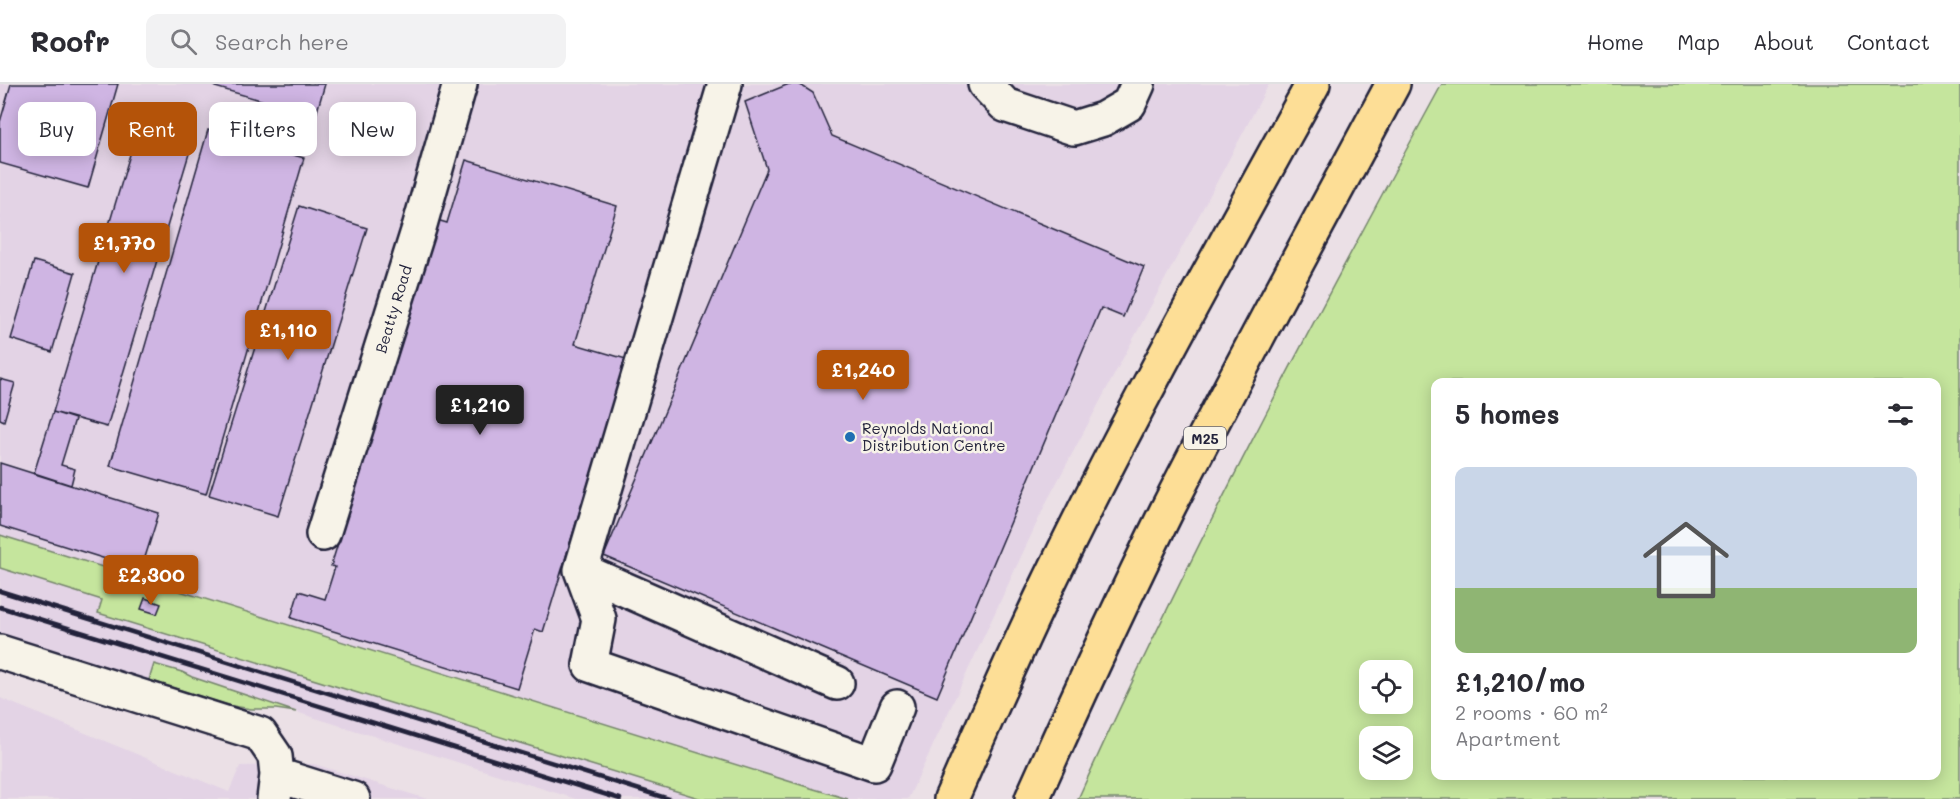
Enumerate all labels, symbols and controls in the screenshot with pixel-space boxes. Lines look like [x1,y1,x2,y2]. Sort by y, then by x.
search box [146,14,566,68]
text: Roofr [30,23,110,59]
icon: search [167,25,200,58]
text: Search here [215,27,349,56]
text: Home [1587,28,1644,55]
text: Map [1677,28,1720,55]
text: About [1753,28,1814,55]
text: Contact [1847,28,1930,55]
chip: Buy [18,102,96,156]
chip: Rent [108,102,197,156]
chip: Filters [209,102,317,156]
chip: New [329,102,416,156]
pin: £1,770 [75,223,173,274]
text: £1,770 [93,229,155,255]
street label: Beatty Road [370,262,416,356]
pin: £1,110 [239,310,337,361]
text: £1,110 [259,316,317,342]
pin: £1,240 [814,350,912,401]
text: £1,240 [831,356,895,382]
pin: £1,210 [431,385,529,436]
text: £1,210 [450,391,510,417]
text: 5 homes [1455,397,1560,431]
icon: filters [1884,398,1917,431]
place label: Reynolds National Distribution Centre [862,418,1006,455]
road number: M25 [1184,427,1226,449]
marker: Reynolds National Distribution Centre [843,430,857,444]
icon: home [1632,506,1740,614]
pin: £2,300 [102,555,200,606]
text: £2,300 [117,561,185,587]
map controls [1359,660,1413,780]
button: locate [1359,660,1413,714]
text: £1,210/mo [1455,665,1585,699]
text: 2 rooms · 60 m² [1455,699,1608,725]
text: Apartment [1455,725,1561,751]
button: layers [1359,726,1413,780]

